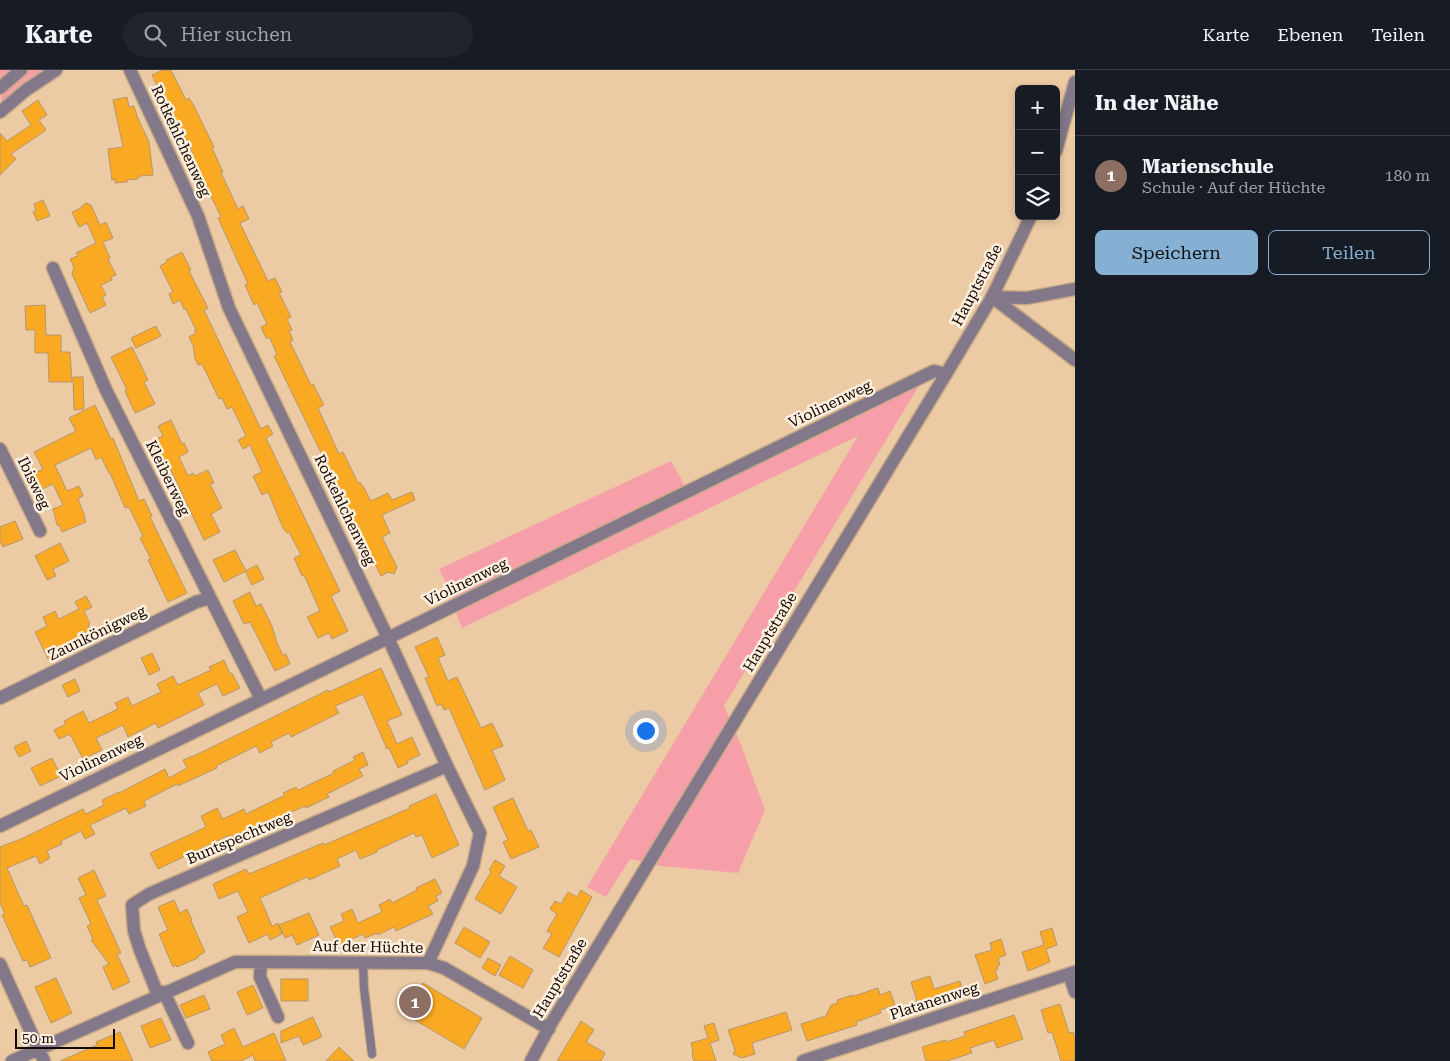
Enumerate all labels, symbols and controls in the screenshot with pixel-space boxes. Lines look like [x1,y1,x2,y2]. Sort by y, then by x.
search box [123,12,473,57]
text: Karte [25,21,93,49]
icon: search [141,21,169,49]
text: Hier suchen [181,23,292,46]
text: Karte [1203,24,1249,45]
text: Ebenen [1277,24,1343,45]
text: Teilen [1371,24,1425,45]
street label: Rotkehlchenweg [147,82,215,200]
map controls [1015,85,1060,220]
button: + [1015,85,1060,130]
text: In der Nähe [1095,91,1218,115]
button: − [1015,130,1060,175]
text: Marienschule [1142,155,1274,178]
text: 1 [1107,166,1115,185]
text: 180 m [1384,166,1430,185]
button: layers [1015,175,1060,220]
text: Schule · Auf der Hüchte [1142,178,1325,197]
button: Speichern [1095,230,1258,275]
button: Teilen [1268,230,1430,275]
street label: Hauptstraße [948,241,1006,329]
street label: Violinenweg [786,376,875,432]
street label: Kleiberweg [142,437,194,519]
street label: Rotkehlchenweg [310,452,380,569]
street label: Ibisweg [14,454,55,513]
street label: Violinenweg [422,554,511,610]
street label: Hauptstraße [739,589,801,675]
street label: Zaunkönigweg [45,601,149,664]
your location [633,718,659,744]
street label: Violinenweg [57,730,146,786]
street label: Buntspechtweg [184,808,295,868]
street label: Hauptstraße [529,935,591,1021]
street label: Auf der Hüchte [313,937,423,957]
street label: Platanenweg [887,978,981,1024]
pin: 1 [399,983,431,1021]
scale bar [15,1026,115,1049]
text: 50 m [22,1030,54,1046]

